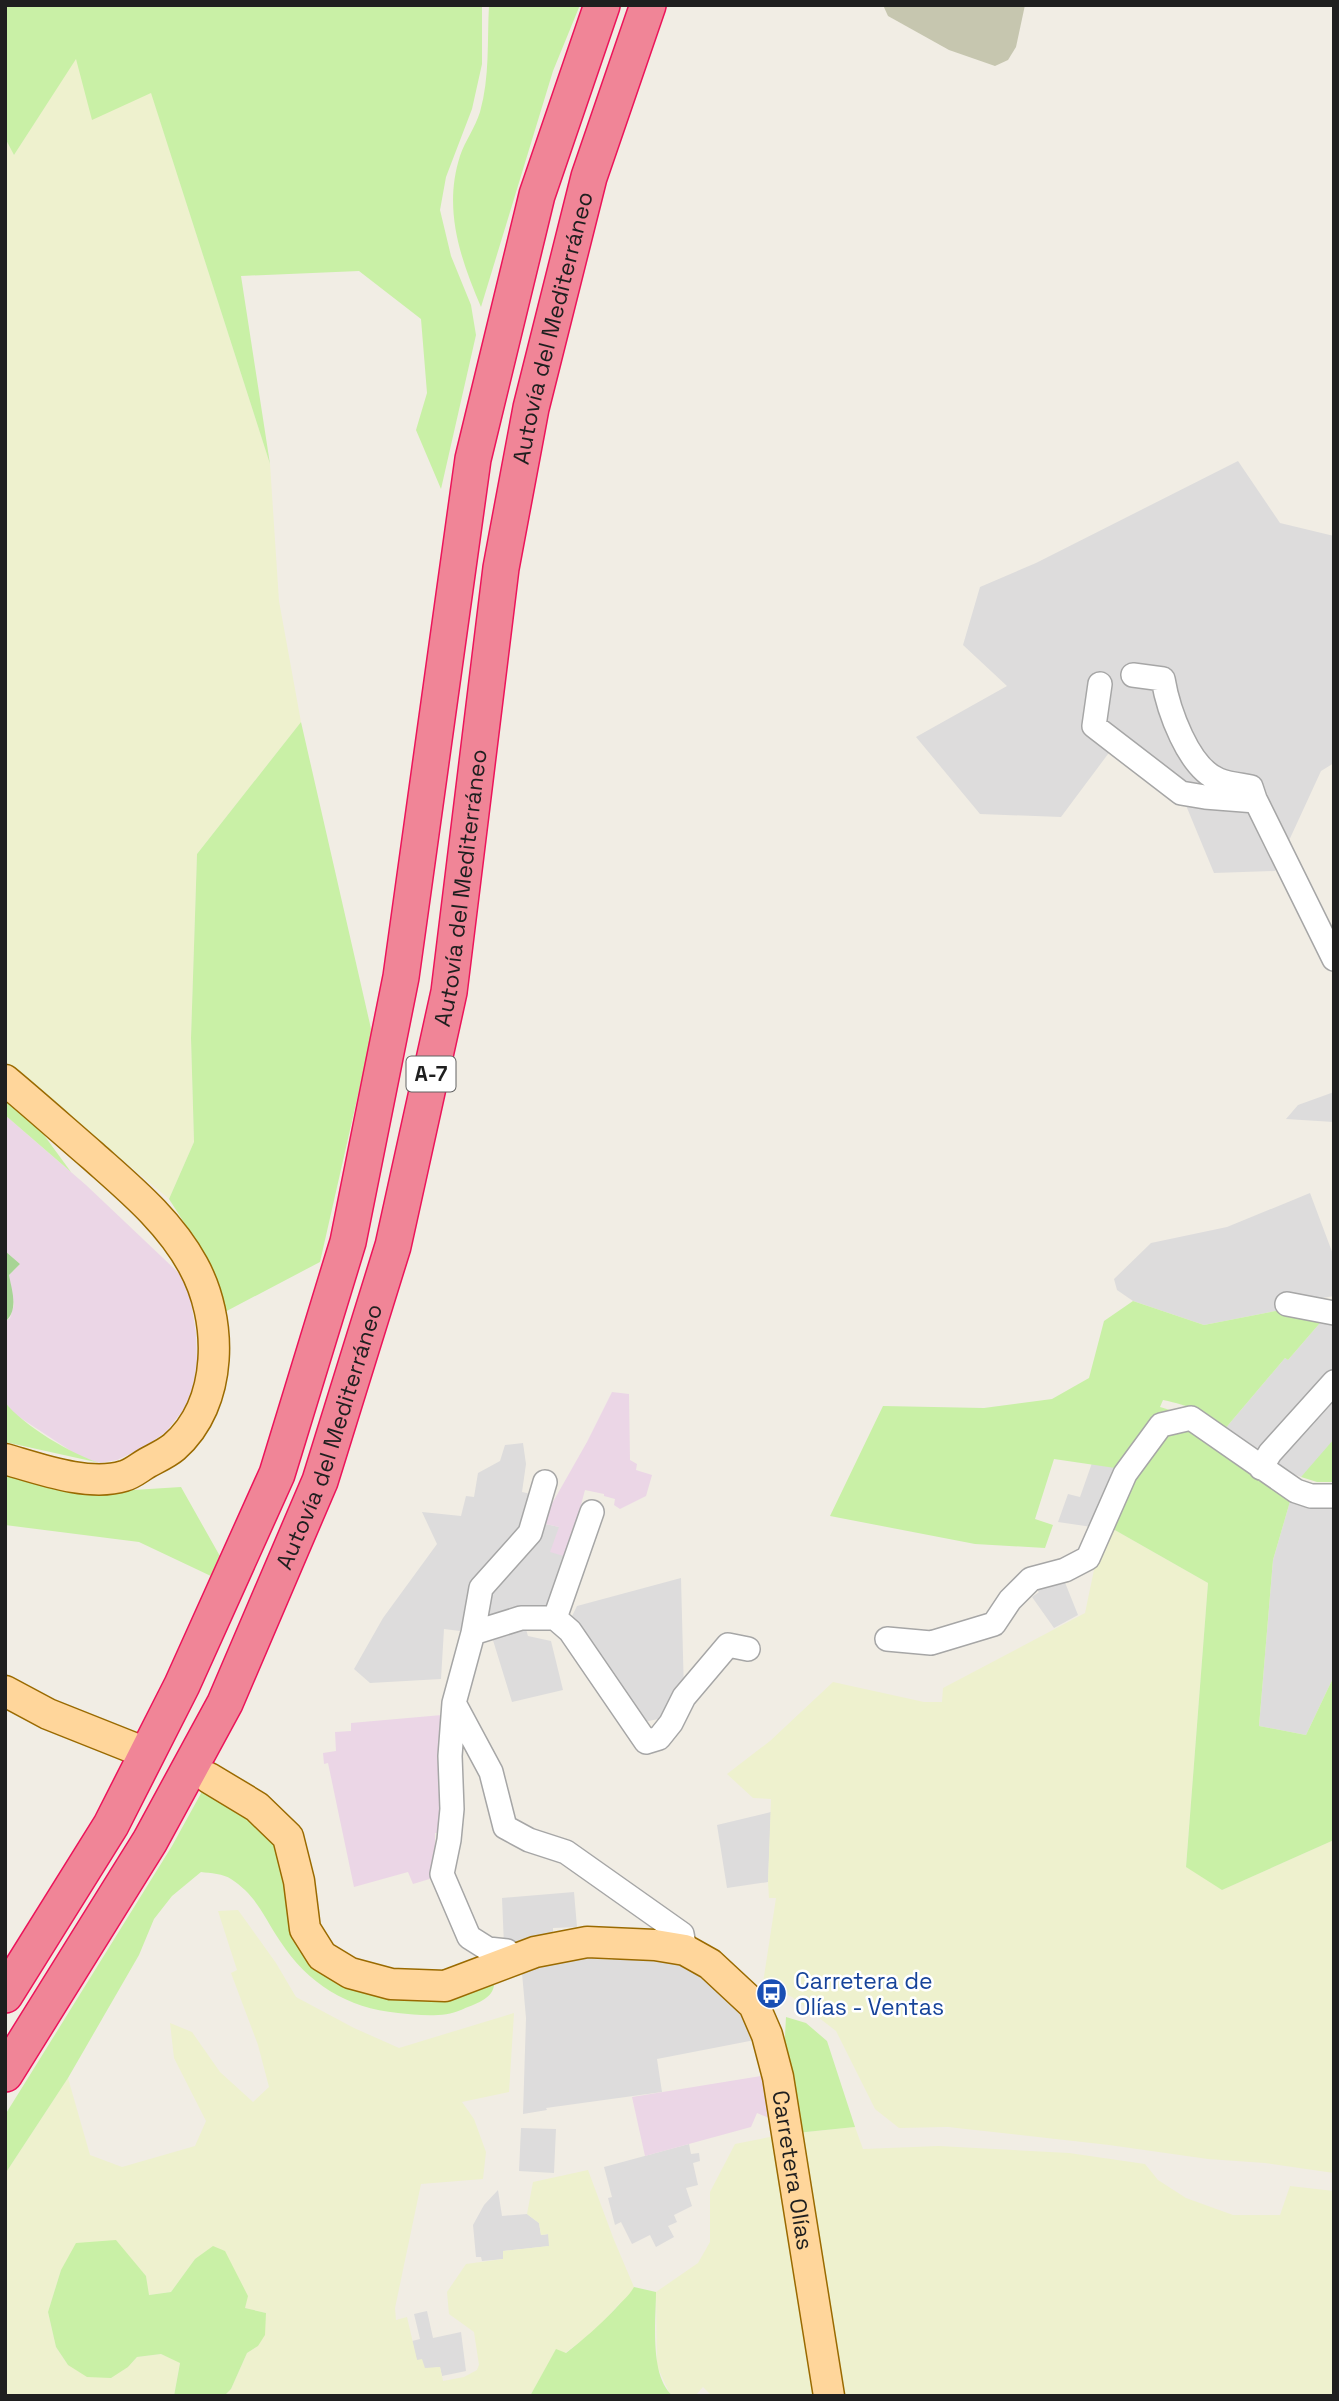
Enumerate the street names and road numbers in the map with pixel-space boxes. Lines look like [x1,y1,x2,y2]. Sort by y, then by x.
street label: Autovía del Mediterráneo [506,188,600,467]
street label: Autovía del Mediterráneo [427,747,494,1029]
road number: A-7 [406,1056,456,1092]
street label: Autovía del Mediterráneo [269,1300,389,1574]
street label: Carretera Olías [765,2088,820,2252]

